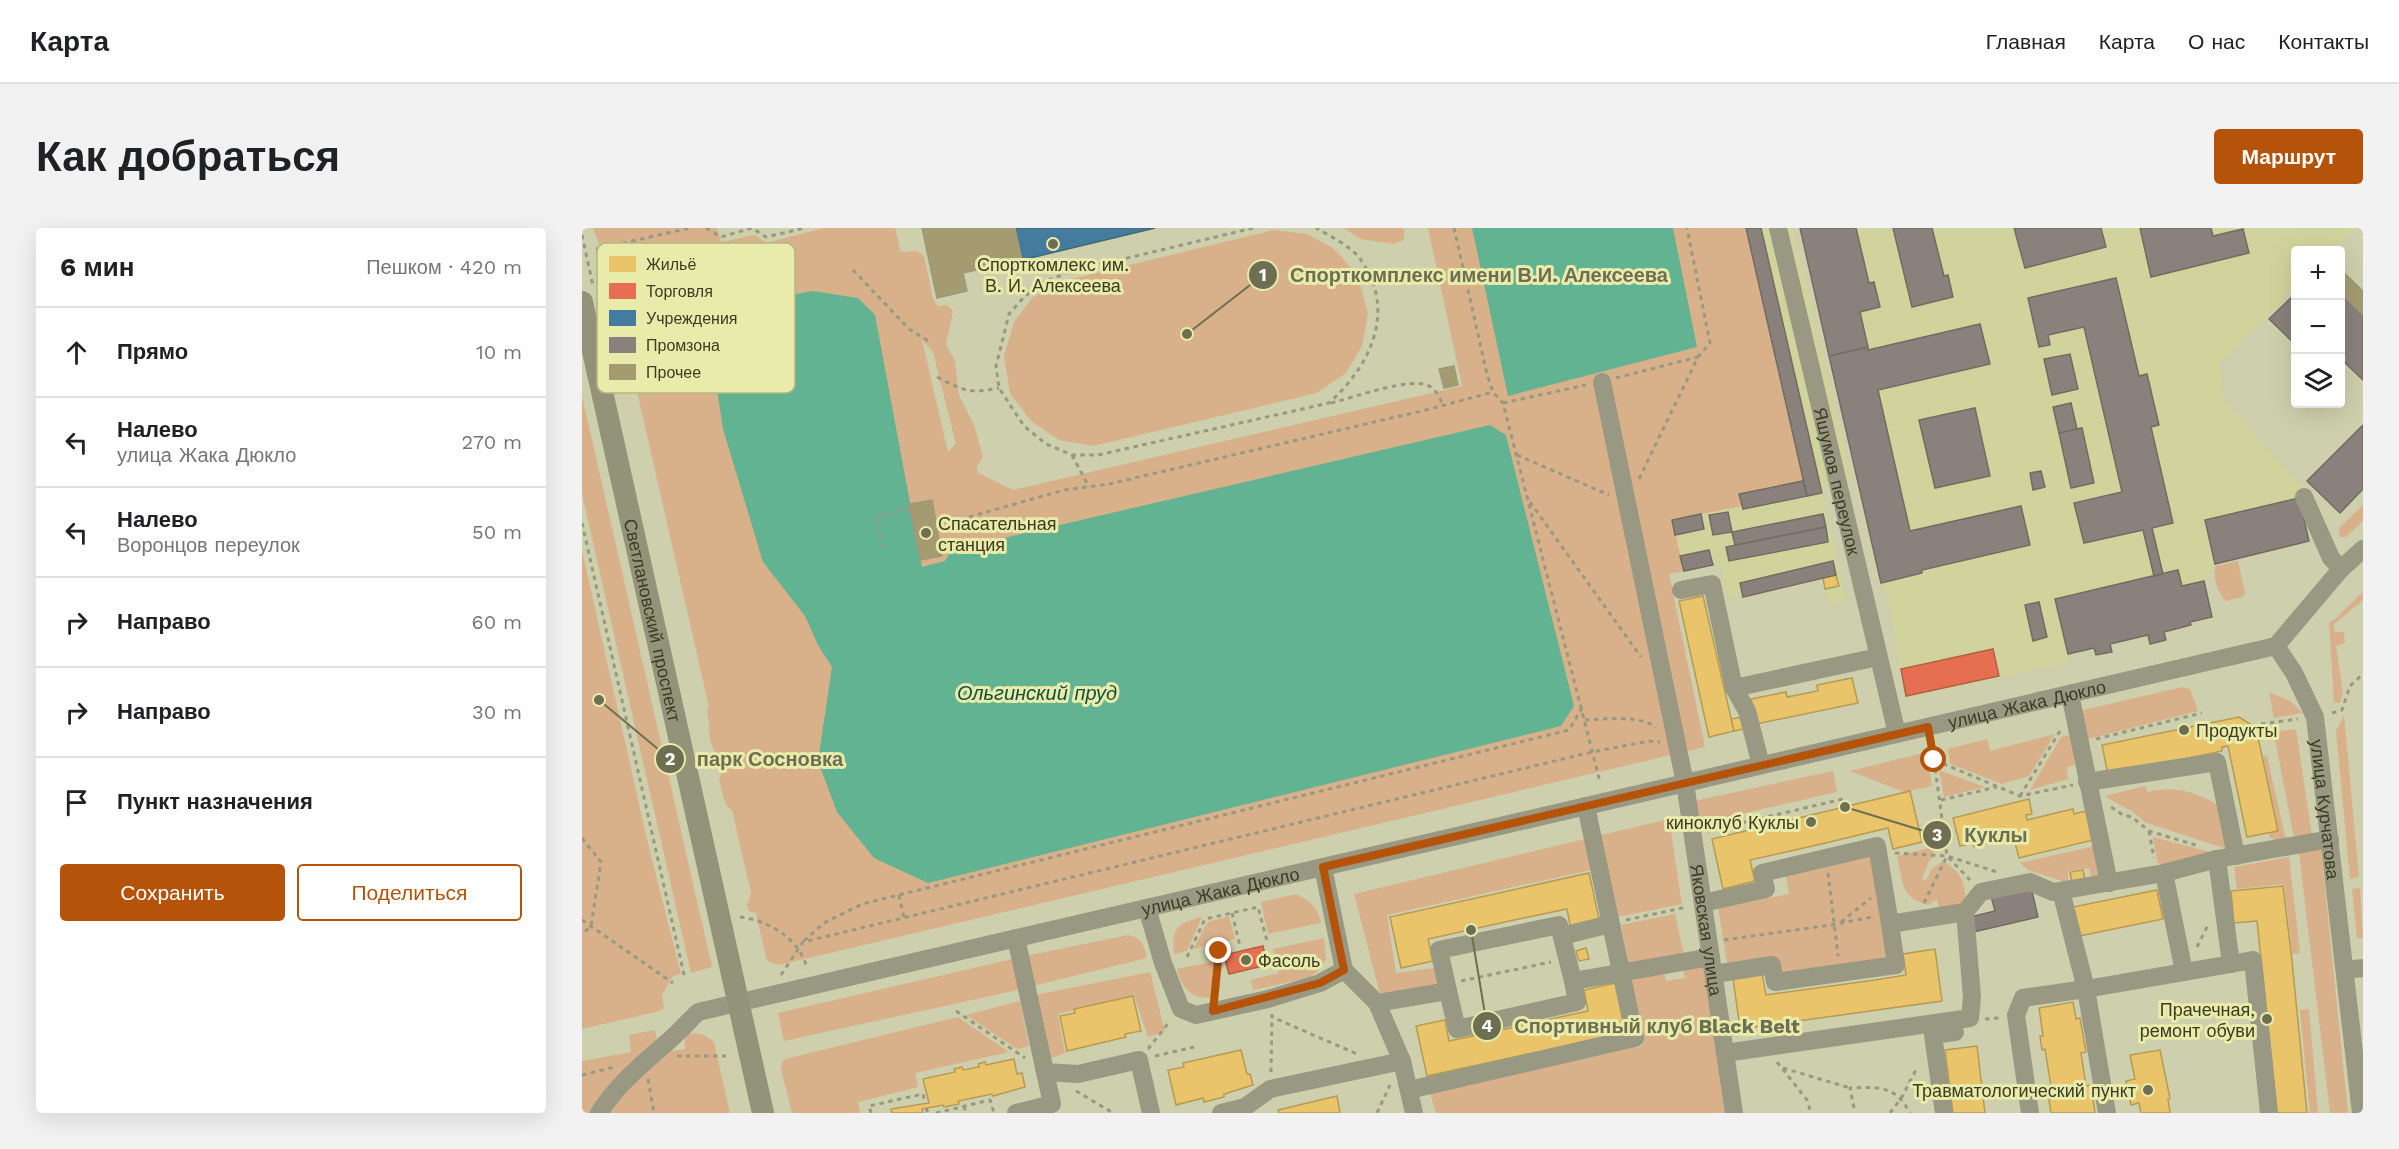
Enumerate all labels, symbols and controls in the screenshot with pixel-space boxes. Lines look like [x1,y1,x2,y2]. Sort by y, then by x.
text: Карта [30,25,109,58]
text: Главная [1986,29,2066,54]
text: Карта [2099,29,2155,54]
text: О нас [2188,29,2245,54]
text: Контакты [2278,29,2369,54]
button: Маршрут [2214,129,2363,184]
text: Как добраться [36,132,340,181]
marker: Спорткомлекс им. В. И. Алексеева [1046,237,1060,251]
legend [597,243,795,393]
map controls [2291,246,2345,408]
button: + [2291,246,2345,300]
text: 6 мин [60,252,134,282]
place label: Спорткомлекс им. В. И. Алексеева [977,254,1129,296]
text: Пешком · 420 m [366,255,522,279]
text: Жильё [646,255,696,274]
callout: Спорткомплекс имени В.И. Алексеева [1248,256,1680,294]
text: Спорткомплекс имени В.И. Алексеева [1290,263,1669,287]
text: 1 [1259,264,1267,285]
text: Торговля [646,282,713,301]
button: − [2291,300,2345,354]
text: Учреждения [646,309,738,328]
icon: ahead [60,336,93,369]
text: Промзона [646,336,720,355]
text: Прямо [117,339,188,364]
text: 10 m [476,340,522,364]
button: layers [2291,354,2345,408]
text: Прочее [646,363,701,382]
street label: Яшумов переулок [1810,405,1865,557]
text: Налево [117,417,198,442]
icon: left [60,426,93,459]
text: 270 m [462,430,522,454]
text: улица Жака Дюкло [117,443,296,467]
text: Налево [117,507,198,532]
place label: Спасательная станция [938,513,1056,555]
icon: left [60,516,93,549]
street label: Светлановский проспект [620,517,686,724]
text: 50 m [472,520,522,544]
marker: Спасательная станция [919,526,933,540]
text: Воронцов переулок [117,533,300,557]
icon: right [60,606,93,639]
text: Направо [117,609,211,634]
text: 60 m [472,610,522,634]
street label: улица Жака Дюкло [1946,675,2108,732]
water label: Ольгинский пруд [957,681,1117,705]
icon: right [60,696,93,729]
text: Направо [117,699,211,724]
text: 30 m [472,700,522,724]
place label: Продукты [2196,720,2277,741]
marker: Продукты [2177,723,2191,737]
street label: улица Курчатова [2307,738,2344,881]
callout: парк Сосновка [655,740,855,778]
route start [1920,746,1946,772]
text: парк Сосновка [697,747,844,771]
text: 2 [665,748,675,769]
icon: arrive [60,786,93,819]
text: Пункт назначения [117,789,313,814]
place label: киноклуб Куклы [1666,812,1799,833]
marker: киноклуб Куклы [1804,815,1818,829]
callout: Куклы [1922,816,2040,854]
text: Куклы [1964,823,2028,847]
text: 3 [1932,824,1942,845]
street label: улица Жака Дюкло [1139,862,1301,919]
street label: Яковская улица [1687,862,1727,998]
button: Сохранить [60,864,285,921]
button: Поделиться [297,864,522,921]
route end [1205,937,1231,963]
place label: Фасоль [1258,950,1320,971]
marker: Фасоль [1239,953,1253,967]
place label: Прачечная, ремонт обуви [2140,999,2255,1041]
callout: Спортивный клуб Black Belt [1472,1007,1812,1045]
marker: Прачечная, ремонт обуви [2260,1012,2274,1026]
text: Спортивный клуб Black Belt [1514,1014,1800,1038]
text: 4 [1481,1015,1493,1036]
place label: Травматологический пункт [1912,1080,2136,1101]
marker: Травматологический пункт [2141,1083,2155,1097]

